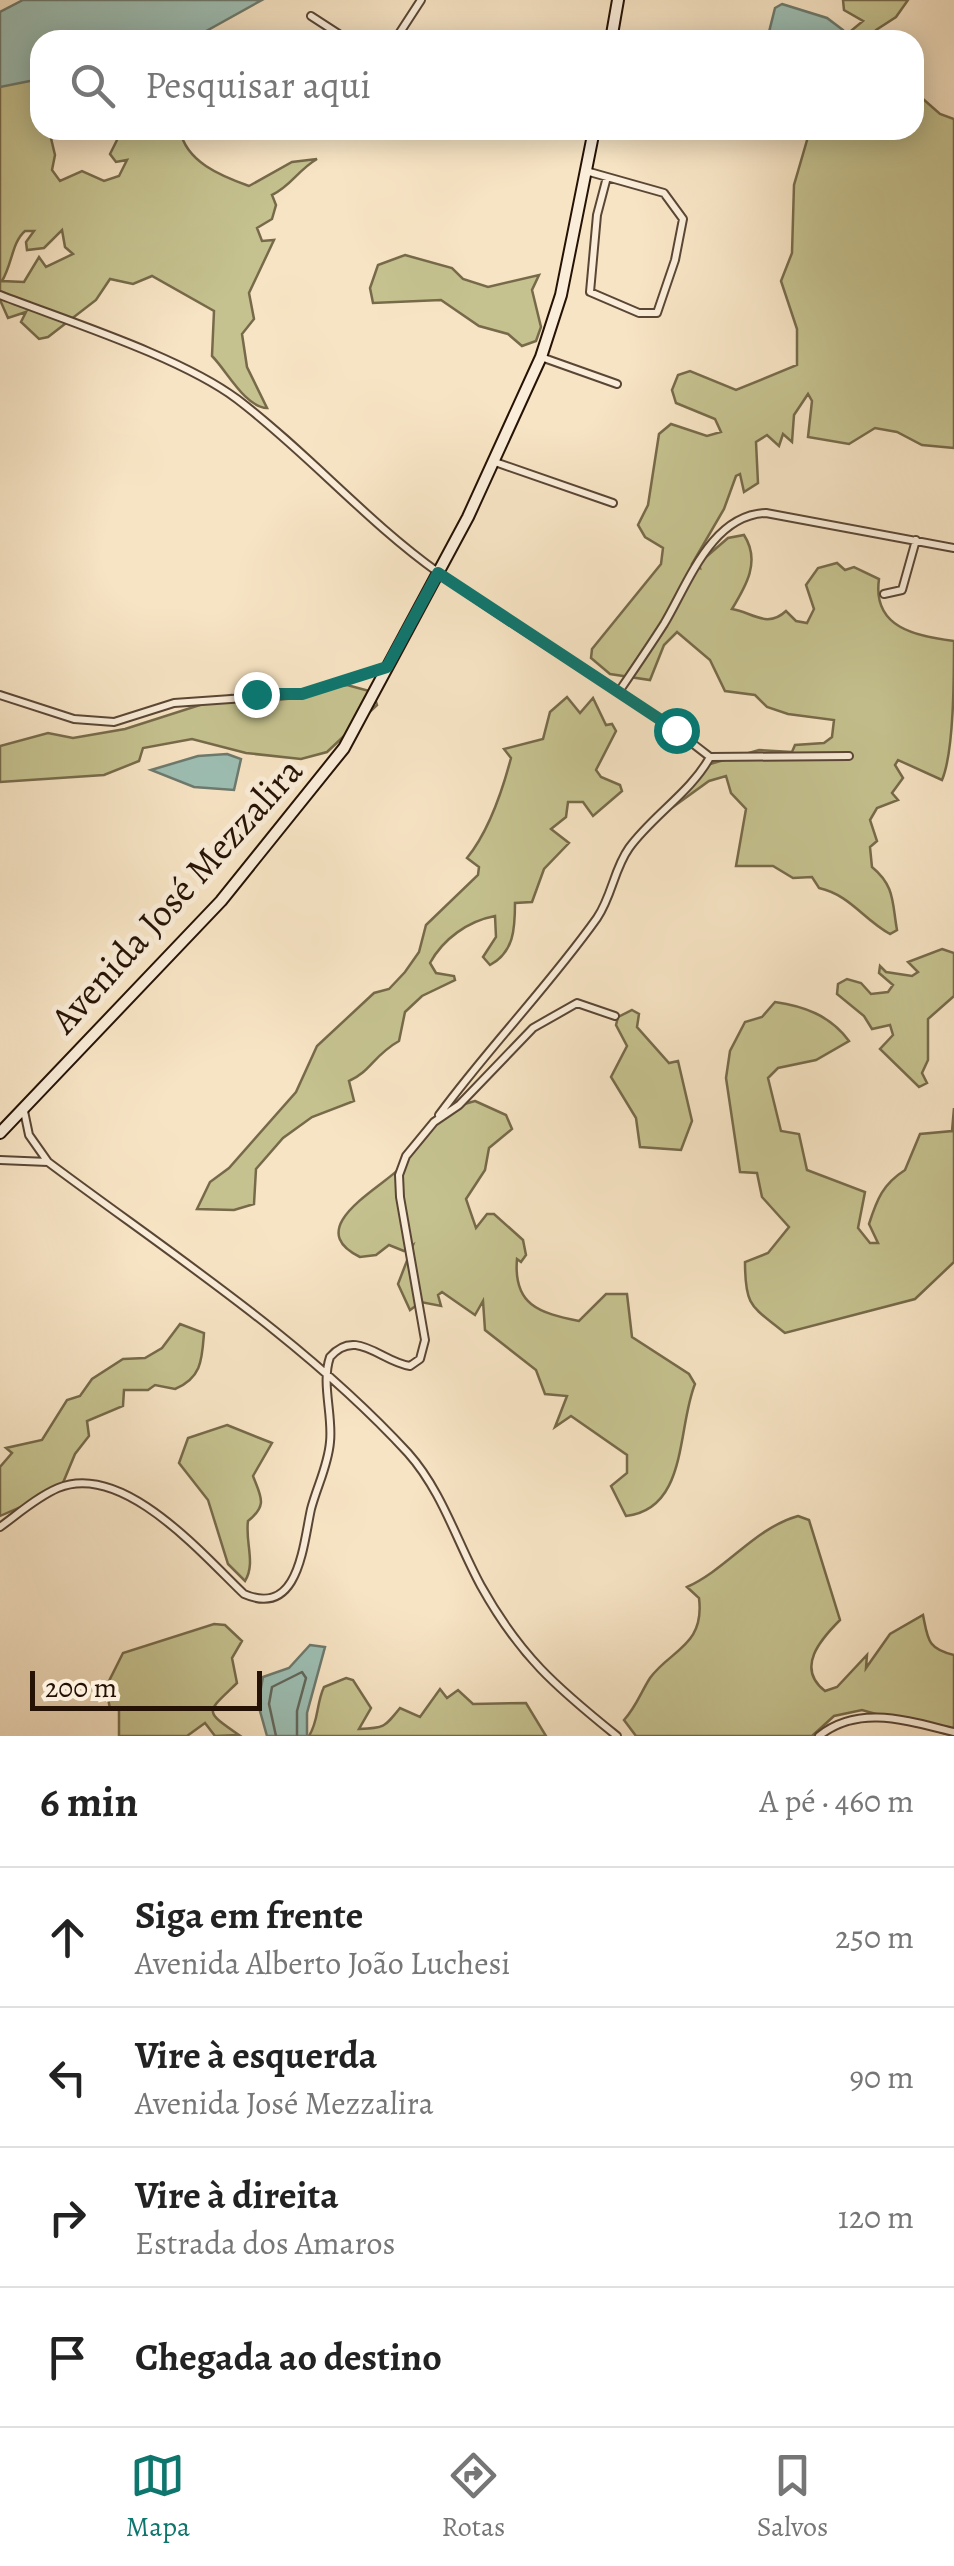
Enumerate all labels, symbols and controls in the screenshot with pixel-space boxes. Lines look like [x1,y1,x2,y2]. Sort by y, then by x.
search box [30,30,924,140]
icon: search [65,58,120,113]
text: Pesquisar aqui [145,59,371,111]
route end [234,672,280,718]
route start [654,708,700,754]
street label: Avenida José Mezzalira [37,746,314,1045]
scale bar [30,1666,262,1711]
text: 200 m [45,1669,117,1707]
text: 6 min [40,1773,138,1830]
text: A pé · 460 m [759,1779,914,1823]
text: Siga em frente [135,1889,363,1941]
icon: ahead [40,1910,95,1965]
text: 250 m [835,1915,914,1959]
text: Avenida Alberto João Luchesi [135,1941,510,1985]
text: Vire à esquerda [135,2029,377,2081]
icon: left [40,2050,95,2105]
text: 90 m [849,2055,914,2099]
text: Avenida José Mezzalira [135,2081,434,2125]
text: Vire à direita [135,2169,339,2221]
icon: right [40,2190,95,2245]
text: 120 m [838,2195,914,2239]
text: Estrada dos Amaros [135,2221,395,2265]
icon: arrive [40,2330,95,2385]
text: Chegada ao destino [135,2331,442,2383]
tab: Mapa [126,2448,190,2546]
tab: Rotas [442,2448,505,2546]
tab: Salvos [757,2448,828,2546]

